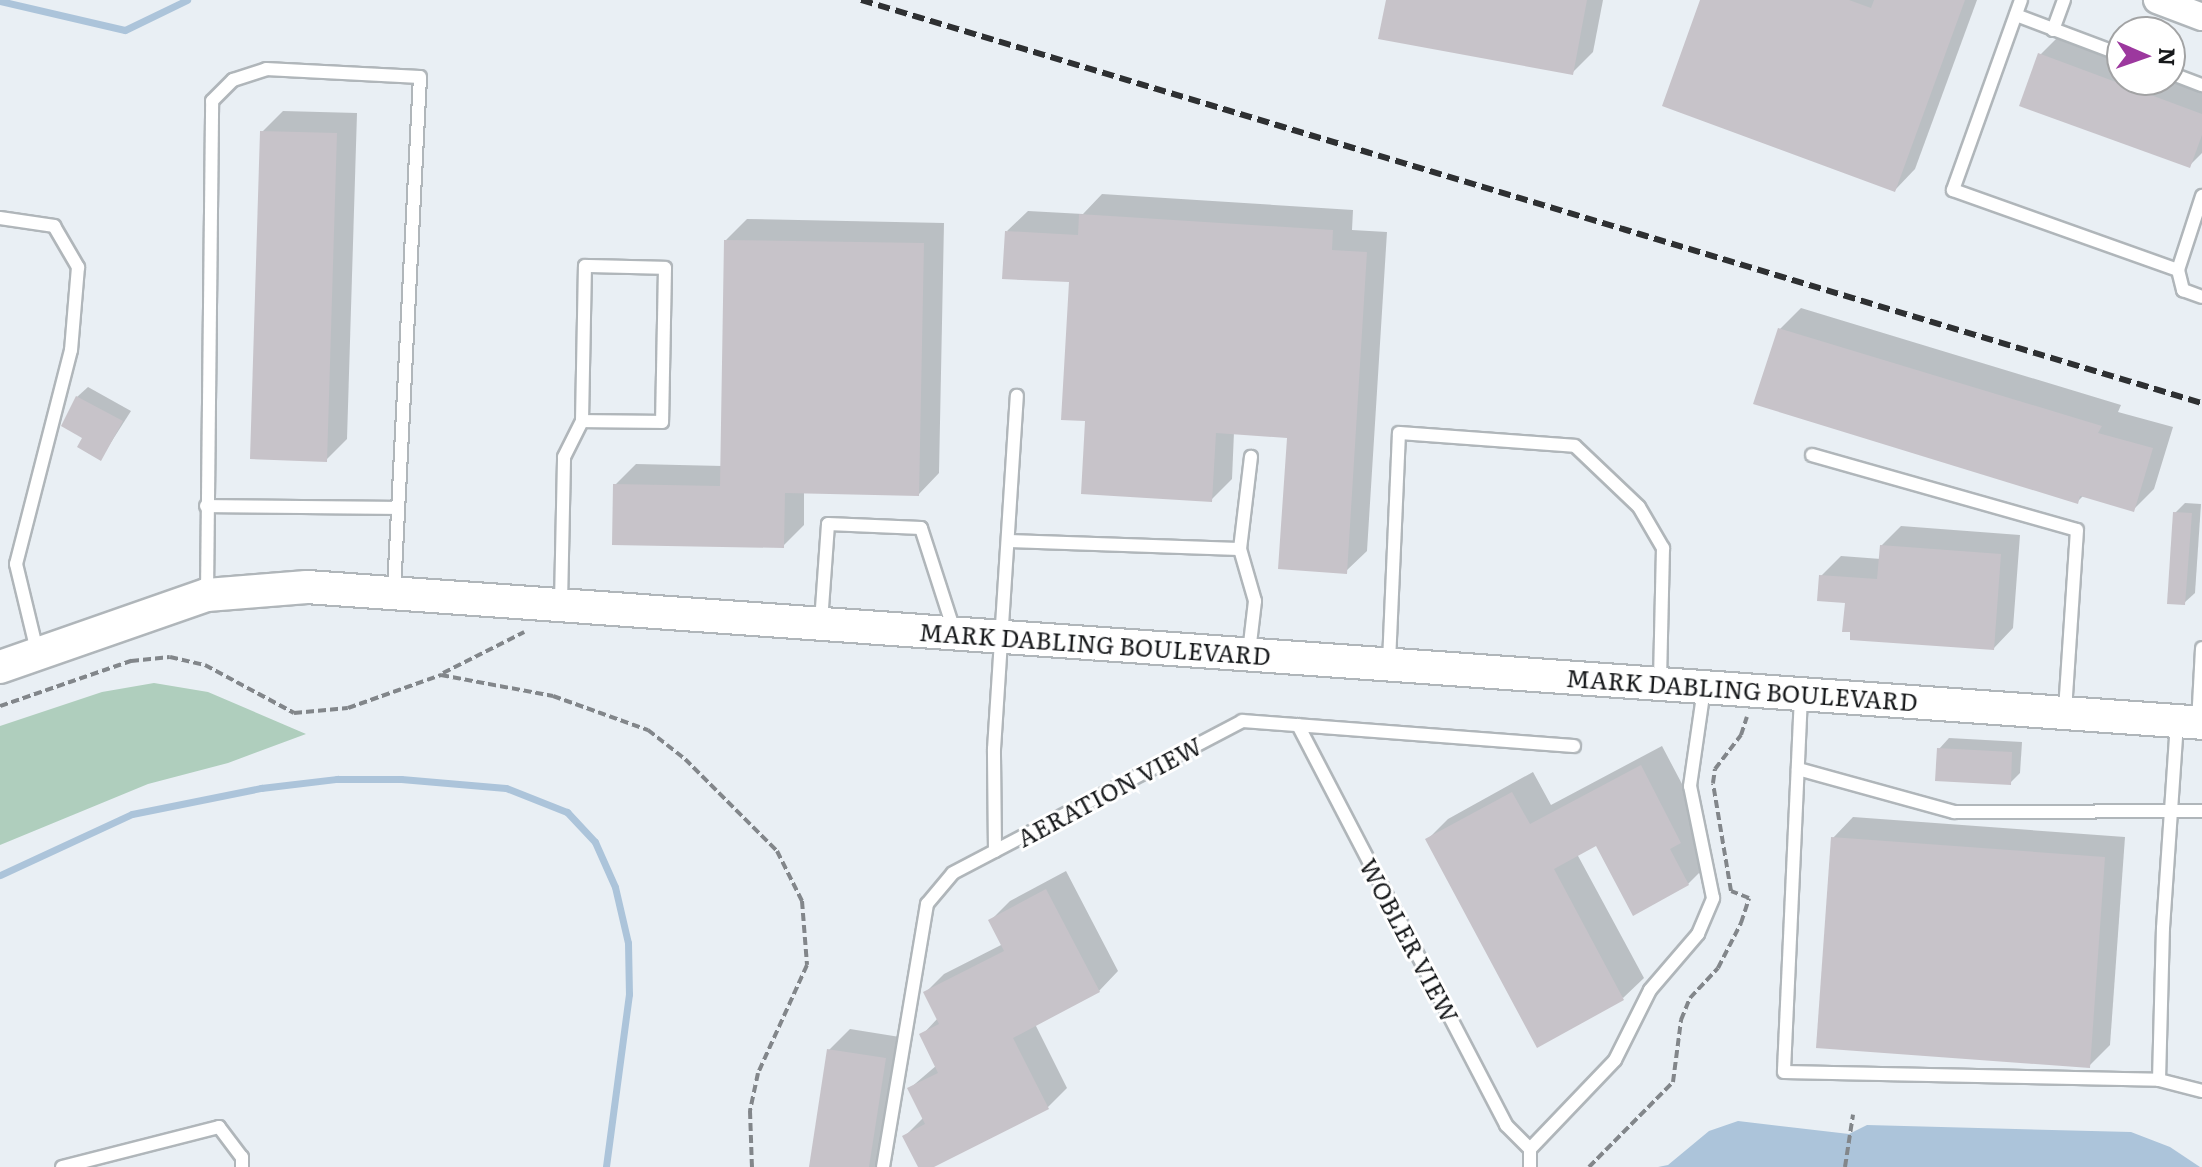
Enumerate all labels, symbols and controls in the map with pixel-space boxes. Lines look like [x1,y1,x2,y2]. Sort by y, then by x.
north arrow [2106,16,2186,96]
text: N [2152,47,2185,67]
street label: MARK DABLING BOULEVARD [918,616,1272,670]
street label: MARK DABLING BOULEVARD [1565,662,1919,716]
street label: AERATION VIEW [1012,730,1206,852]
street label: WOBLER VIEW [1355,853,1465,1027]

